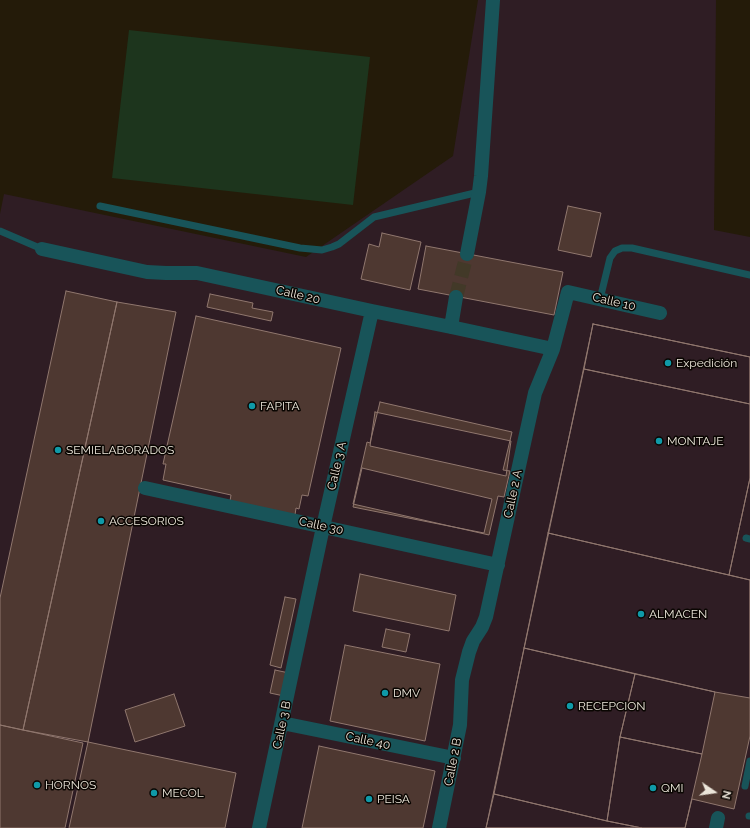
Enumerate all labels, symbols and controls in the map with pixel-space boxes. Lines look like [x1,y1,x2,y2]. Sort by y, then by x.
street label: Calle 20 [274,283,322,307]
street label: Calle 10 [591,290,637,314]
place label: Expedición [676,356,737,370]
marker: Expedición [663,358,673,368]
place label: FAPITA [260,399,299,413]
marker: FAPITA [247,401,257,411]
place label: MONTAJE [667,434,723,448]
marker: MONTAJE [654,436,664,446]
street label: Calle 3 A [324,441,350,491]
place label: SEMIELABORADOS [66,443,174,457]
marker: SEMIELABORADOS [53,445,63,455]
street label: Calle 2 A [501,469,525,519]
place label: ACCESORIOS [109,514,184,528]
street label: Calle 30 [297,514,345,538]
marker: ACCESORIOS [96,516,106,526]
place label: ALMACEN [649,607,707,621]
marker: ALMACEN [636,609,646,619]
place label: DMV [393,686,420,700]
marker: DMV [380,688,390,698]
place label: RECEPCION [578,699,645,713]
street label: Calle 3 B [270,700,294,750]
marker: RECEPCION [565,701,575,711]
street label: Calle 40 [344,729,392,753]
street label: Calle 2 B [441,737,465,787]
north arrow [694,772,734,812]
place label: HORNOS [45,778,96,792]
marker: HORNOS [32,780,42,790]
place label: QMI [661,781,683,795]
marker: QMI [648,783,658,793]
place label: MECOL [162,786,204,800]
marker: MECOL [149,788,159,798]
text: N [719,789,733,800]
place label: PEISA [377,792,410,806]
marker: PEISA [364,794,374,804]

